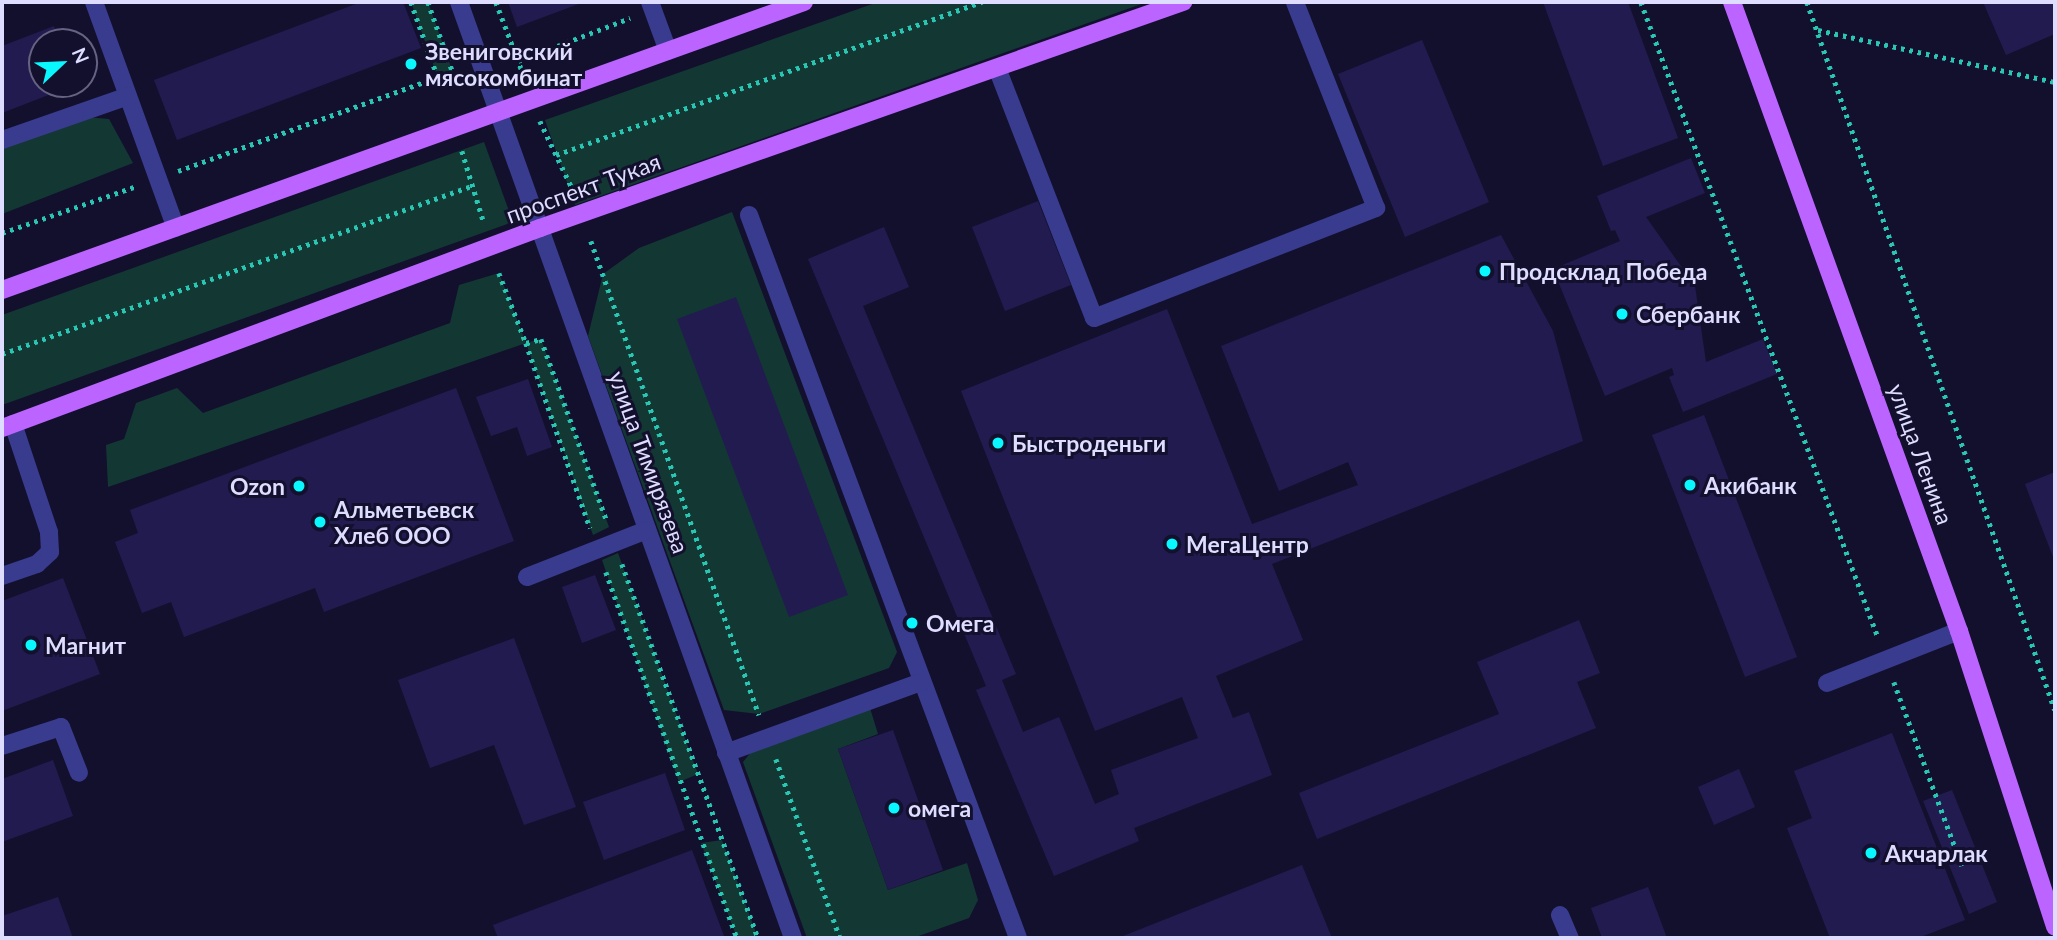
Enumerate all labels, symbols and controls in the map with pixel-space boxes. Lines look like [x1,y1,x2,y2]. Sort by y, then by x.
north arrow [28,28,98,98]
place label: Звениговский мясокомбинат [425,37,582,91]
text: N [68,44,94,67]
marker: Звениговский мясокомбинат [403,56,419,72]
street label: проспект Тукая [502,147,664,229]
place label: Продсклад Победа [1499,257,1708,285]
marker: Продсклад Победа [1477,263,1493,279]
place label: Сбербанк [1636,300,1741,328]
marker: Сбербанк [1614,306,1630,322]
street label: улица Тимирязева [603,367,695,557]
street label: улица Ленина [1883,380,1959,528]
place label: Быстроденьги [1012,429,1166,457]
marker: Быстроденьги [990,435,1006,451]
place label: Акибанк [1704,471,1797,499]
place label: Ozon [230,472,285,500]
marker: Акибанк [1682,477,1698,493]
marker: Ozon [291,478,307,494]
place label: Альметьевск Хлеб ООО [334,495,474,549]
marker: Альметьевск Хлеб ООО [312,514,328,530]
place label: МегаЦентр [1186,530,1309,558]
marker: МегаЦентр [1164,536,1180,552]
place label: Омега [926,609,994,637]
marker: Омега [904,615,920,631]
place label: Магнит [45,631,126,659]
marker: Магнит [23,637,39,653]
place label: омега [908,794,971,822]
marker: омега [886,800,902,816]
place label: Акчарлак [1885,839,1988,867]
marker: Акчарлак [1863,845,1879,861]

